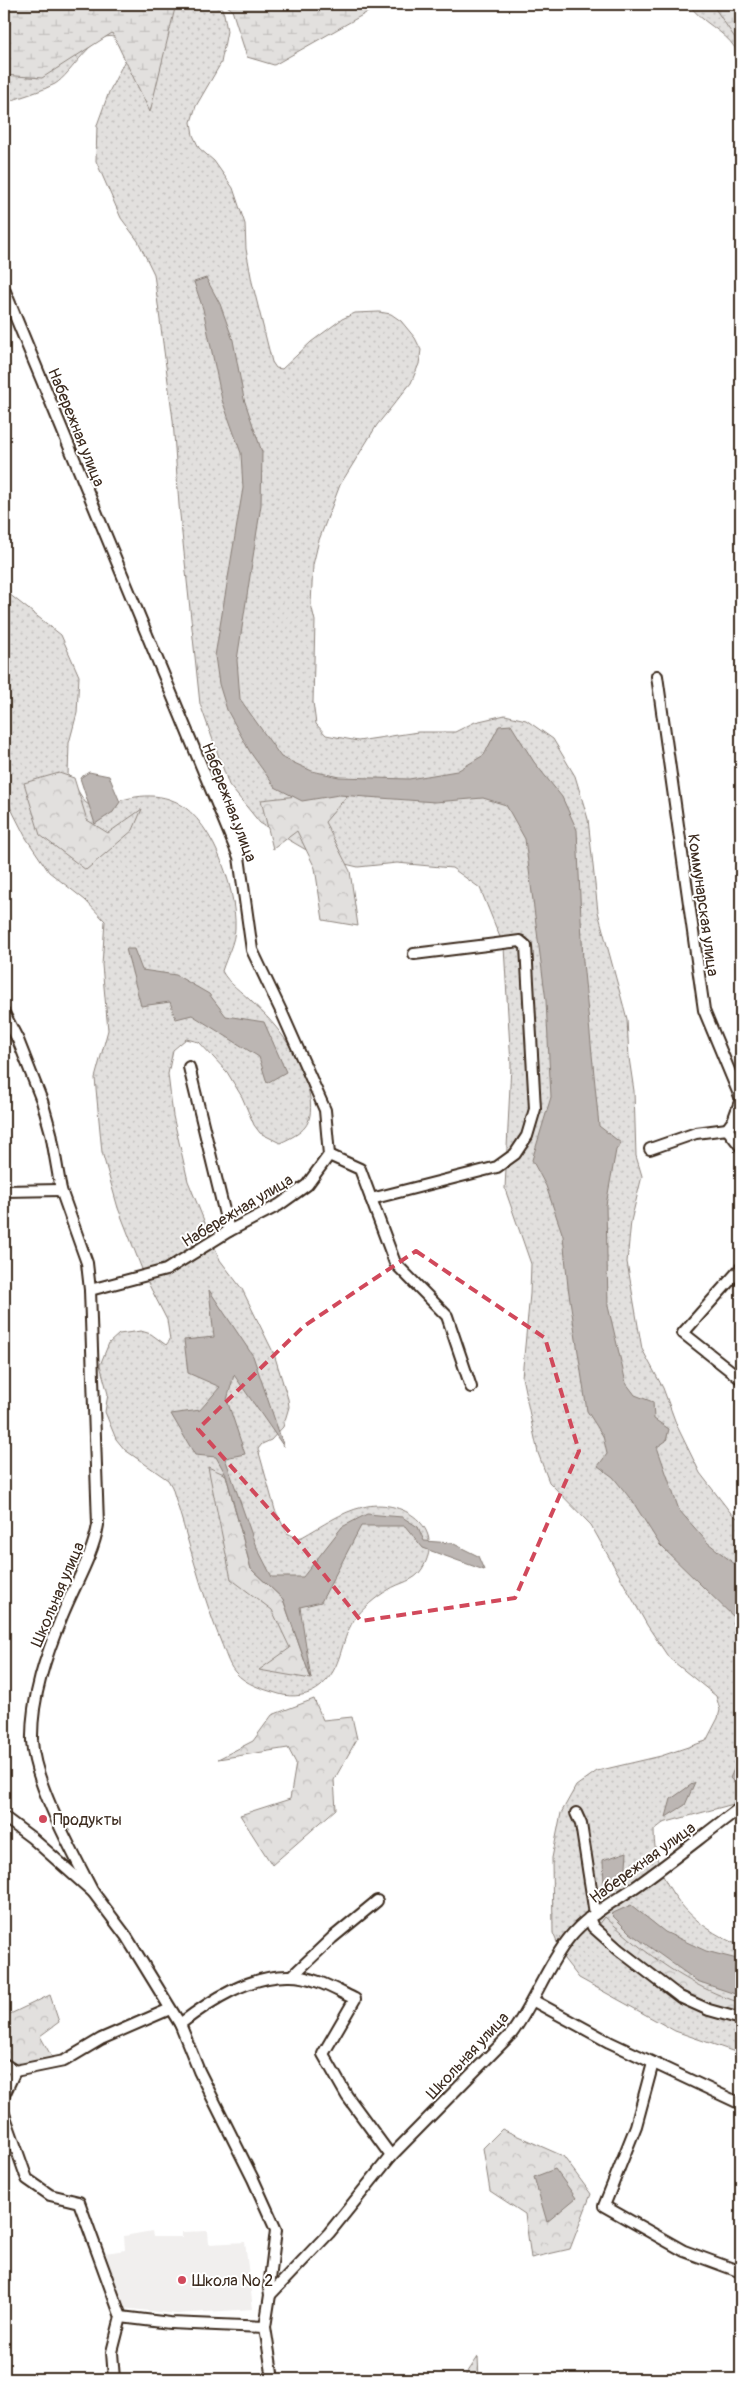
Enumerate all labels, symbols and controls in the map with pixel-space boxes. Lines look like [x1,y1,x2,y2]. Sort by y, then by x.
street label: Набережная улица [43,365,109,490]
street label: Набережная улица [197,740,261,865]
street label: Коммунарская улица [683,833,723,978]
street label: Набережная улица [178,1170,297,1252]
street label: Школьная улица [27,1539,89,1650]
place label: Продукты [53,1810,122,1830]
marker: Продукты [37,1813,49,1825]
street label: Набережная улица [586,1818,699,1908]
street label: Школьная улица [422,2008,513,2103]
place label: Школа № 2 [192,2271,273,2291]
marker: Школа № 2 [176,2274,188,2286]

